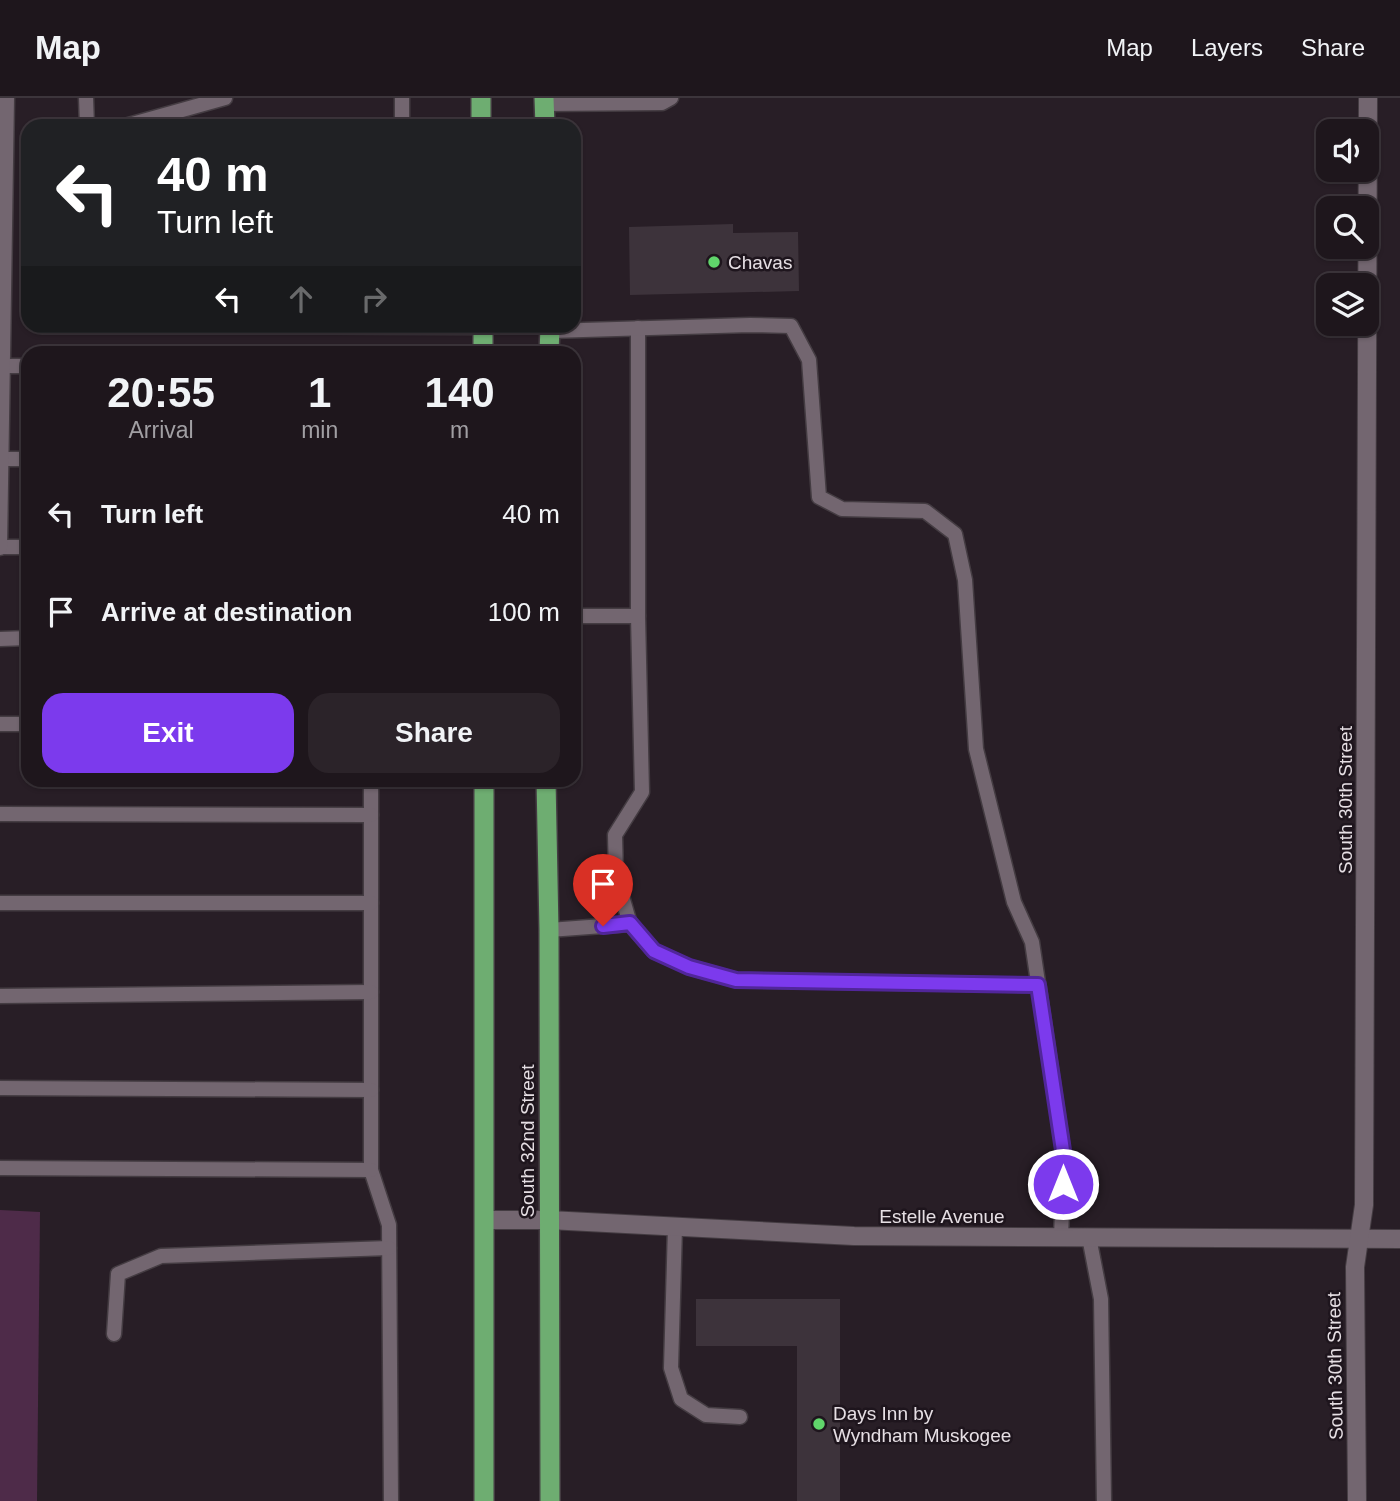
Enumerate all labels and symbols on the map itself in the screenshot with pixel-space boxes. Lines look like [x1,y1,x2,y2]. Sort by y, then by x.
place label: Chavas [728,252,792,273]
marker: Chavas [706,254,722,270]
street label: South 30th Street [1335,725,1356,874]
pin [573,854,633,926]
street label: South 32nd Street [517,1064,538,1218]
position arrow [1026,1147,1100,1221]
street label: Estelle Avenue [879,1206,1005,1227]
street label: South 30th Street [1323,1291,1347,1440]
place label: Days Inn by Wyndham Muskogee [833,1403,1011,1446]
marker: Days Inn by Wyndham Muskogee [811,1416,827,1432]

